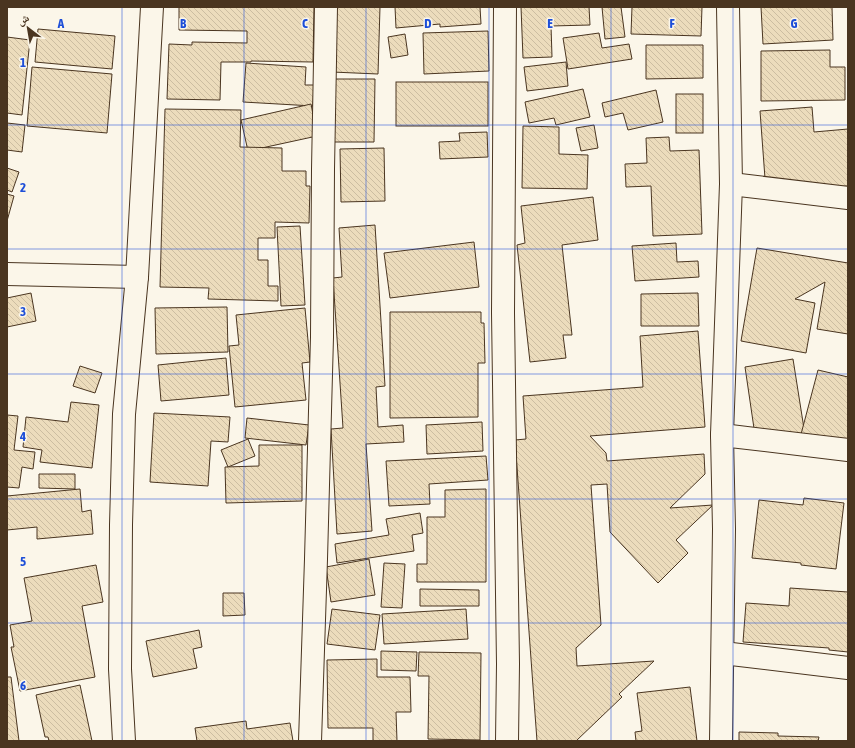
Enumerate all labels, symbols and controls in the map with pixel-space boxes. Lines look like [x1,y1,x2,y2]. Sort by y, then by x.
north arrow [8,8,48,48]
text: ش [15,11,32,29]
text: A [57,16,65,31]
text: B [180,16,187,31]
text: C [302,16,308,31]
text: D [424,16,432,31]
text: E [547,16,553,31]
text: F [669,16,675,31]
text: G [791,16,798,31]
text: 1 [20,55,26,70]
text: 2 [20,180,26,195]
text: 3 [20,304,26,319]
text: 4 [19,429,26,444]
text: 5 [20,554,26,569]
text: 6 [20,678,26,693]

